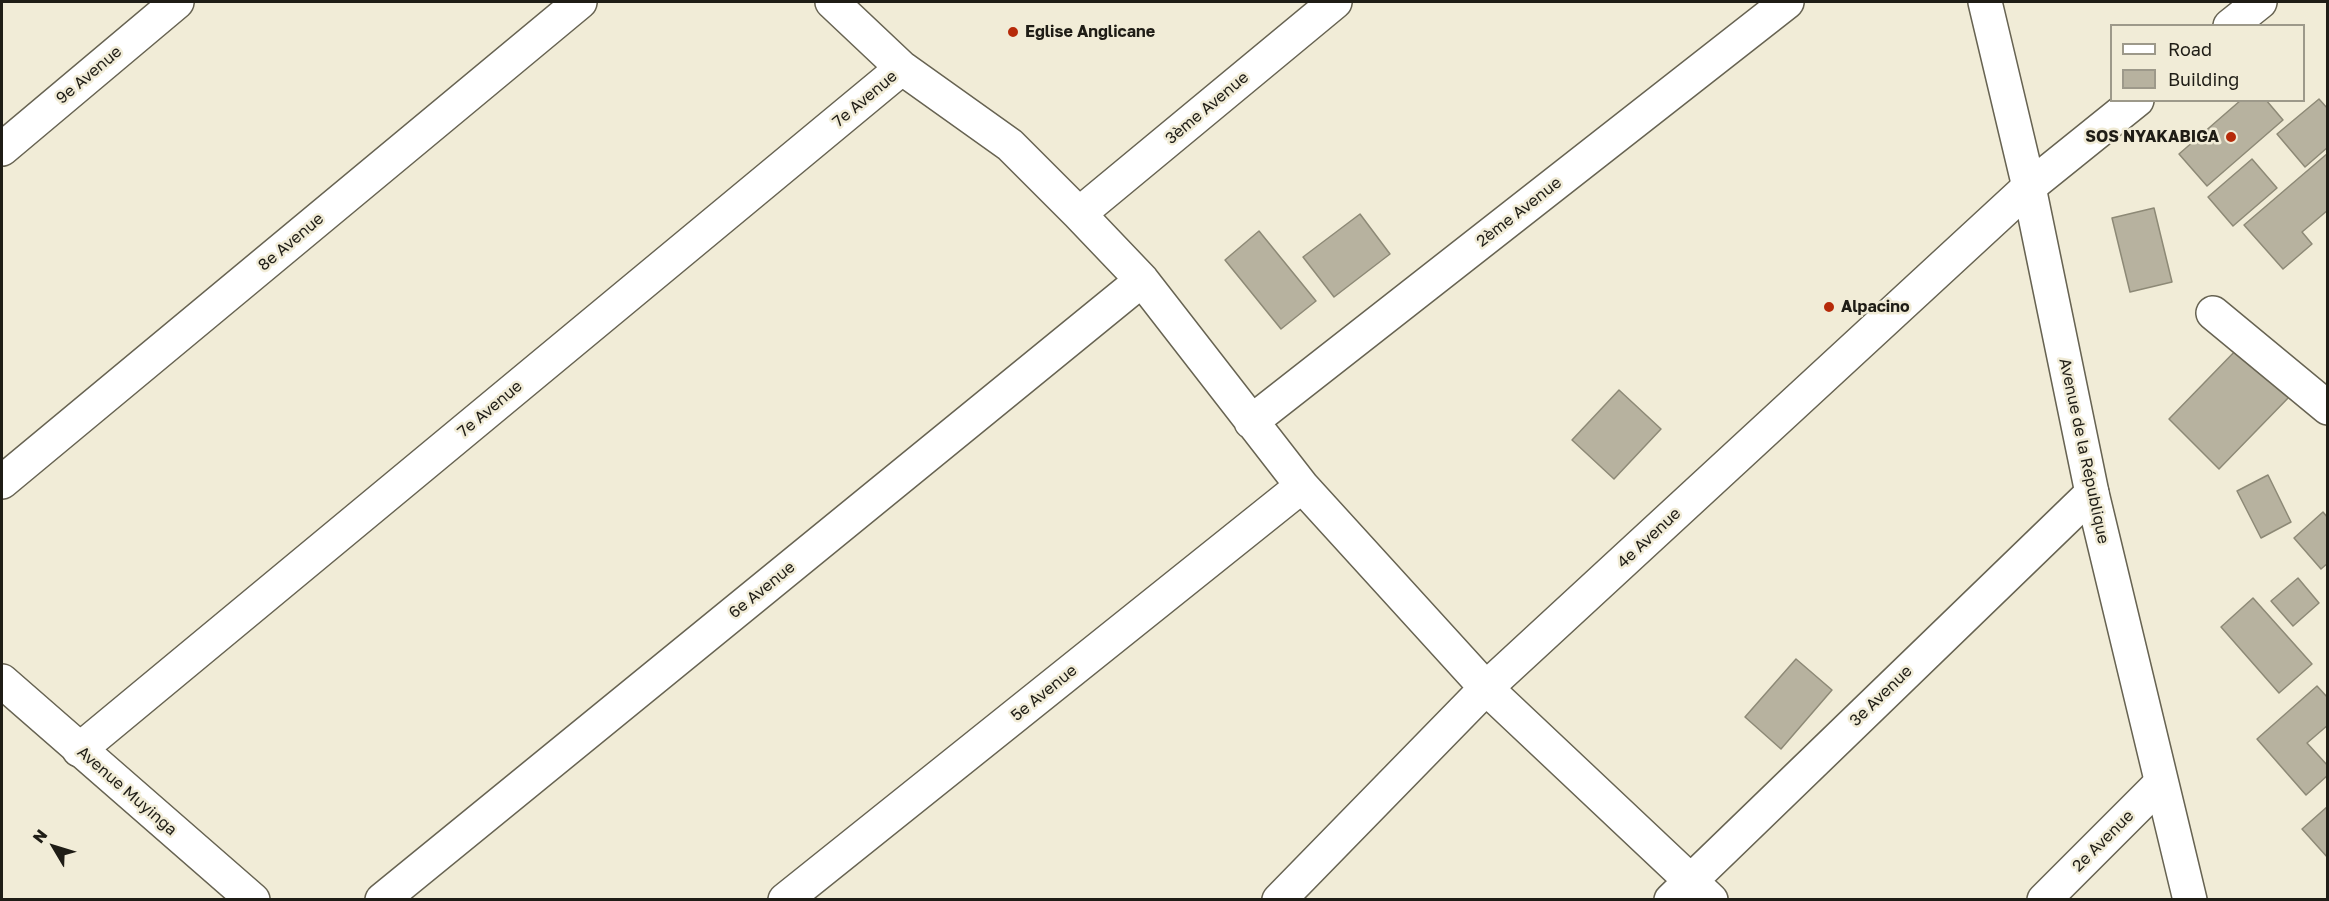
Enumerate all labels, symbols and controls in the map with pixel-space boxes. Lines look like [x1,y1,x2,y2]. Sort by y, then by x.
place label: Eglise Anglicane [1025,22,1155,42]
legend [2110,24,2305,102]
marker: Eglise Anglicane [1006,25,1020,39]
text: Road [2168,38,2212,60]
street label: 9e Avenue [52,42,126,108]
street label: 7e Avenue [829,67,901,131]
street label: 3ème Avenue [1162,68,1252,148]
text: Building [2168,68,2239,90]
place label: SOS NYAKABIGA [2085,127,2219,147]
marker: SOS NYAKABIGA [2224,130,2238,144]
street label: 2ème Avenue [1473,173,1565,251]
street label: 8e Avenue [254,209,328,275]
place label: Alpacino [1841,297,1910,317]
marker: Alpacino [1822,300,1836,314]
street label: Avenue de la République [2055,356,2113,546]
street label: 7e Avenue [454,377,526,441]
street label: 4e Avenue [1613,504,1685,572]
street label: 6e Avenue [725,558,799,622]
street label: 5e Avenue [1007,661,1081,725]
street label: 3e Avenue [1846,662,1916,730]
street label: Avenue Muyinga [73,742,181,840]
street label: 2e Avenue [2068,806,2138,876]
north arrow [24,817,84,877]
text: N [28,825,51,847]

